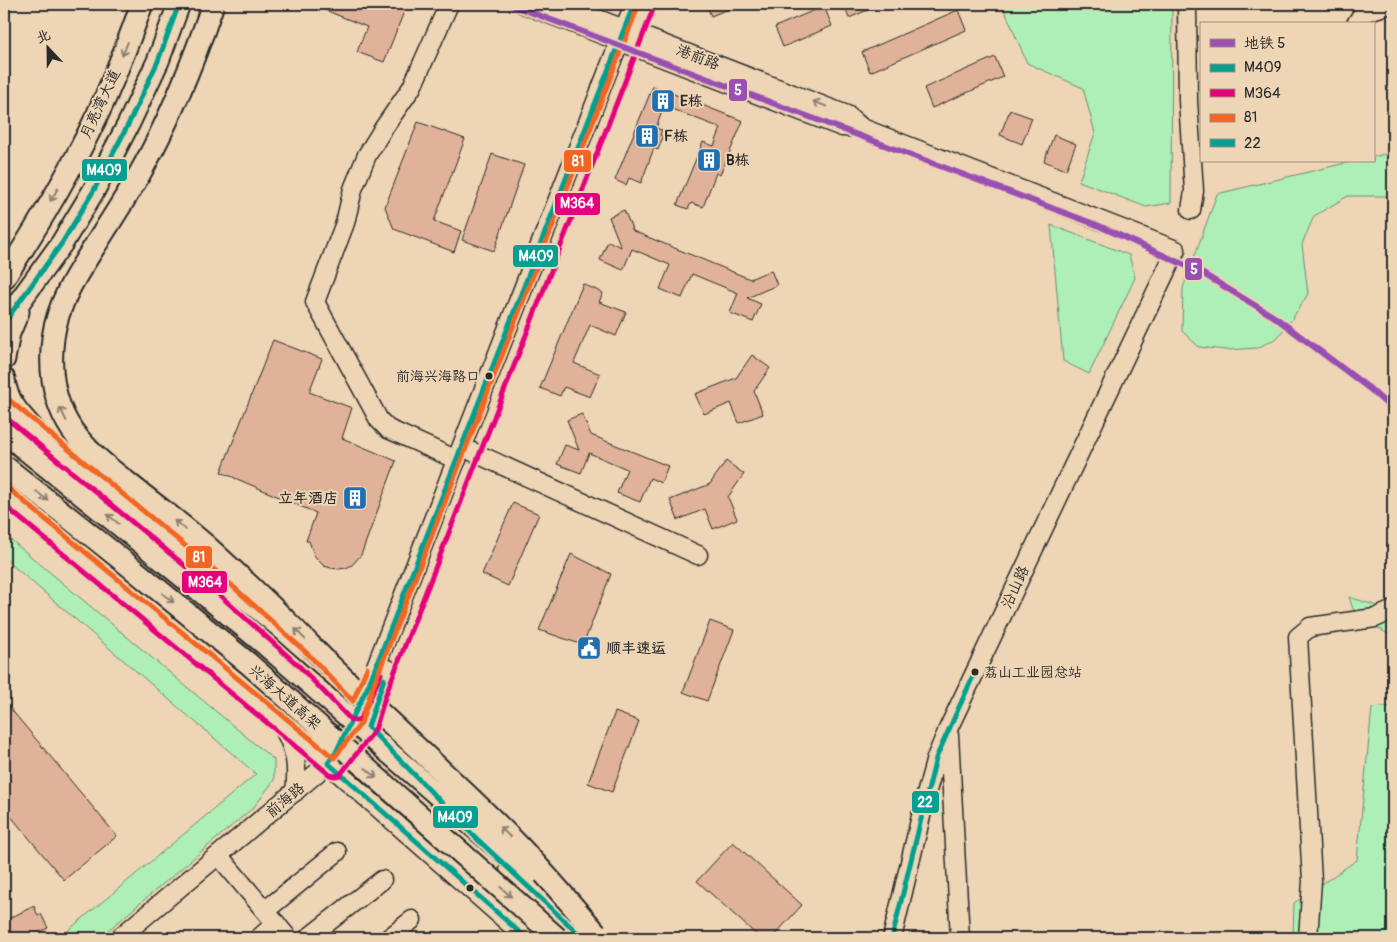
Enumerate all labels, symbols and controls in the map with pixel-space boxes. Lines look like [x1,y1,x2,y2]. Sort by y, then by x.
north arrow [22,22,72,72]
legend [1200,22,1374,162]
text: 北 [34,26,53,47]
text: 地铁 5 [1244,34,1285,53]
one-way arrow [120,41,129,56]
street label: 港前路 [673,41,722,74]
text: M409 [1244,58,1281,77]
street label: 月亮湾大道 [76,66,125,142]
line badge: 5 [728,78,748,102]
text: 5 [734,82,742,99]
text: M364 [1244,84,1281,103]
building icon: E栋 [650,88,676,114]
place label: E栋 [680,92,703,111]
one-way arrow [813,99,828,109]
text: 81 [1244,108,1257,127]
building icon: F栋 [634,123,660,149]
place label: F栋 [664,127,688,146]
text: 22 [1244,134,1261,153]
building icon: B栋 [696,147,722,173]
line badge: 81 [563,149,592,173]
place label: B栋 [726,151,750,170]
text: 81 [572,153,584,170]
line badge: M409 [81,158,128,182]
text: M409 [87,162,121,179]
one-way arrow [49,188,59,202]
line badge: M364 [554,192,601,216]
text: M364 [560,195,595,212]
line badge: M409 [512,244,559,268]
text: M409 [519,248,553,265]
line badge: 5 [1184,257,1203,281]
text: 5 [1190,261,1198,278]
place label: 前海兴海路口 [396,368,480,385]
marker: 前海兴海路口 [484,371,494,381]
one-way arrow [58,406,68,421]
building icon: 立年酒店 [342,485,368,511]
place label: 立年酒店 [278,489,338,508]
one-way arrow [35,491,48,502]
one-way arrow [107,514,120,525]
one-way arrow [173,519,186,530]
line badge: 81 [185,545,213,569]
text: 81 [193,549,205,566]
street label: 沿山路 [997,563,1034,612]
line badge: M364 [181,570,228,594]
text: M364 [188,574,223,591]
one-way arrow [162,593,175,604]
one-way arrow [294,629,306,641]
public building icon: 顺丰速运 [576,635,602,661]
place label: 顺丰速运 [606,639,666,658]
street label: 兴海大道高架 [244,661,325,734]
place label: 荔山工业园总站 [984,664,1082,681]
marker: 荔山工业园总站 [970,667,980,677]
one-way arrow [365,767,378,778]
street label: 前海路 [262,779,309,822]
line badge: 22 [911,790,940,814]
text: 22 [917,794,933,811]
line badge: M409 [432,805,479,829]
text: M409 [438,809,472,826]
one-way arrow [499,826,511,838]
unlabelled marker [465,883,475,893]
one-way arrow [499,886,512,898]

